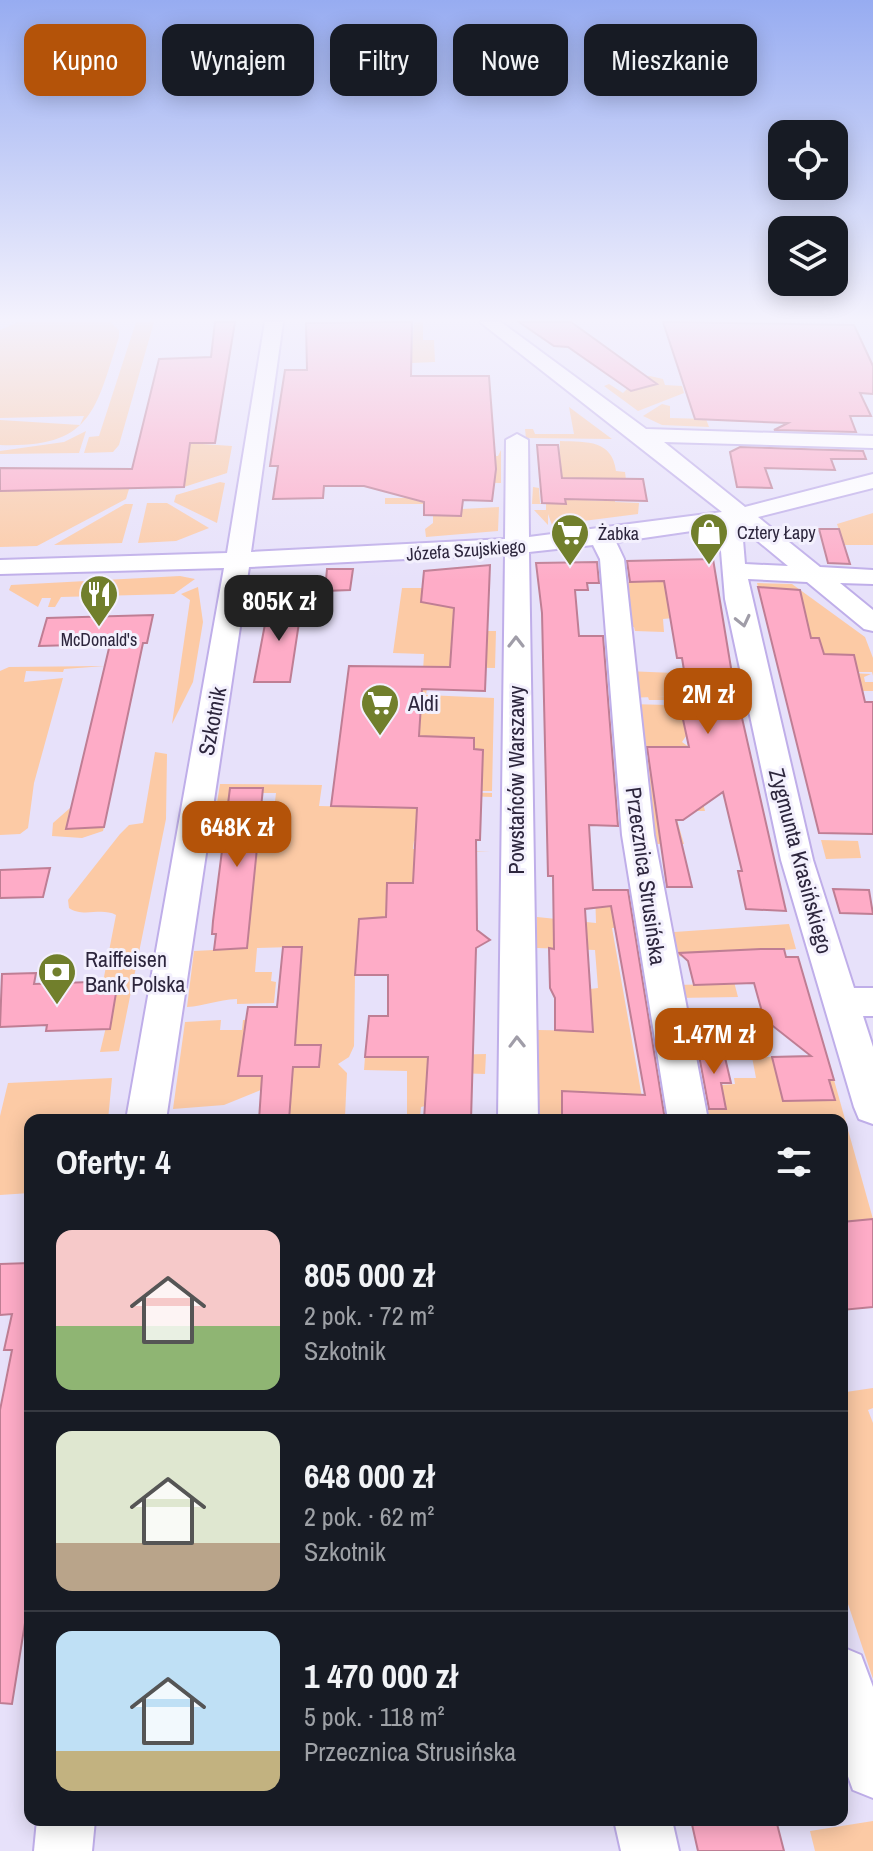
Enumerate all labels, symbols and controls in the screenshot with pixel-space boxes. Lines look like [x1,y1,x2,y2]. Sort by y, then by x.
chip: Kupno [24,24,146,96]
chip: Wynajem [162,24,314,96]
chip: Filtry [330,24,437,96]
chip: Nowe [453,24,568,96]
chip: Mieszkanie [584,24,757,96]
map controls [768,120,848,296]
button: locate [768,120,848,200]
button: layers [768,216,848,296]
shop icon: Cztery Łapy [688,511,730,566]
supermarket icon: Żabka [549,512,591,567]
place label: Cztery Łapy [737,520,816,545]
place label: Żabka [598,521,639,546]
street label: Józefa Szujskiego [405,533,527,567]
restaurant icon: McDonald's [78,573,120,628]
pin: 805K zł [205,575,353,643]
text: 805K zł [242,583,316,618]
one-way arrow [734,614,751,628]
place label: McDonald's [61,627,137,652]
one-way arrow [507,635,525,648]
pin: 2M zł [652,668,764,736]
text: 2M zł [682,676,734,711]
supermarket icon: Aldi [359,682,401,737]
street label: Szkotnik [191,683,234,758]
street label: Powstańców Warszawy [501,686,531,874]
place label: Aldi [407,688,439,718]
street label: Zygmunta Krasińskiego [762,765,840,957]
street label: Przecznica Strusińska [619,785,673,967]
pin: 648K zł [163,801,311,869]
text: 648K zł [200,809,274,844]
place label: Raiffeisen Bank Polska [85,944,185,999]
bank icon: Raiffeisen Bank Polska [36,951,78,1006]
pin: 1.47M zł [631,1008,797,1076]
text: 1.47M zł [673,1016,755,1051]
one-way arrow [508,1035,525,1048]
text: Oferty: 4 [56,1139,171,1185]
icon: filters [772,1140,816,1184]
text: 805 000 zł [304,1252,434,1298]
icon: home [120,1262,216,1358]
text: 2 pok. · 72 m² [304,1298,434,1333]
text: Szkotnik [304,1333,386,1368]
text: 648 000 zł [304,1453,434,1499]
icon: home [120,1463,216,1559]
text: 2 pok. · 62 m² [304,1499,434,1534]
text: Szkotnik [304,1534,386,1569]
text: 1 470 000 zł [304,1653,457,1699]
icon: home [120,1663,216,1759]
text: 5 pok. · 118 m² [304,1699,445,1734]
text: Przecznica Strusińska [304,1734,516,1769]

